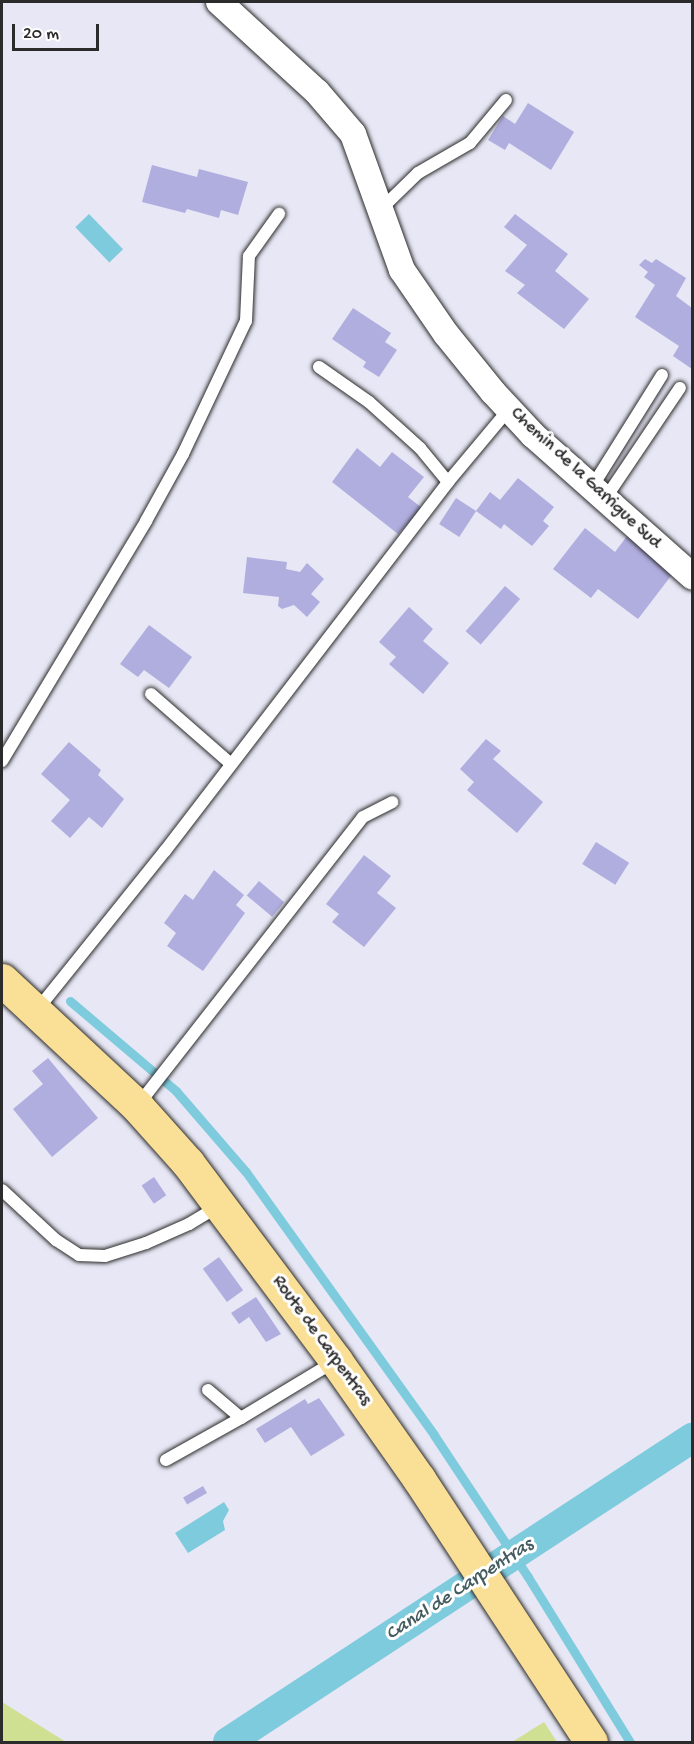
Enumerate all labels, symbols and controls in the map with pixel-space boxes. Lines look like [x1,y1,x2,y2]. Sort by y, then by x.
scale bar [15,12,102,50]
text: 20 m [23,24,59,45]
street label: Chemin de la Garrigue Sud [505,404,665,554]
street label: Route de Carpentras [267,1272,375,1410]
water label: Canal de Carpentras [382,1533,538,1647]

